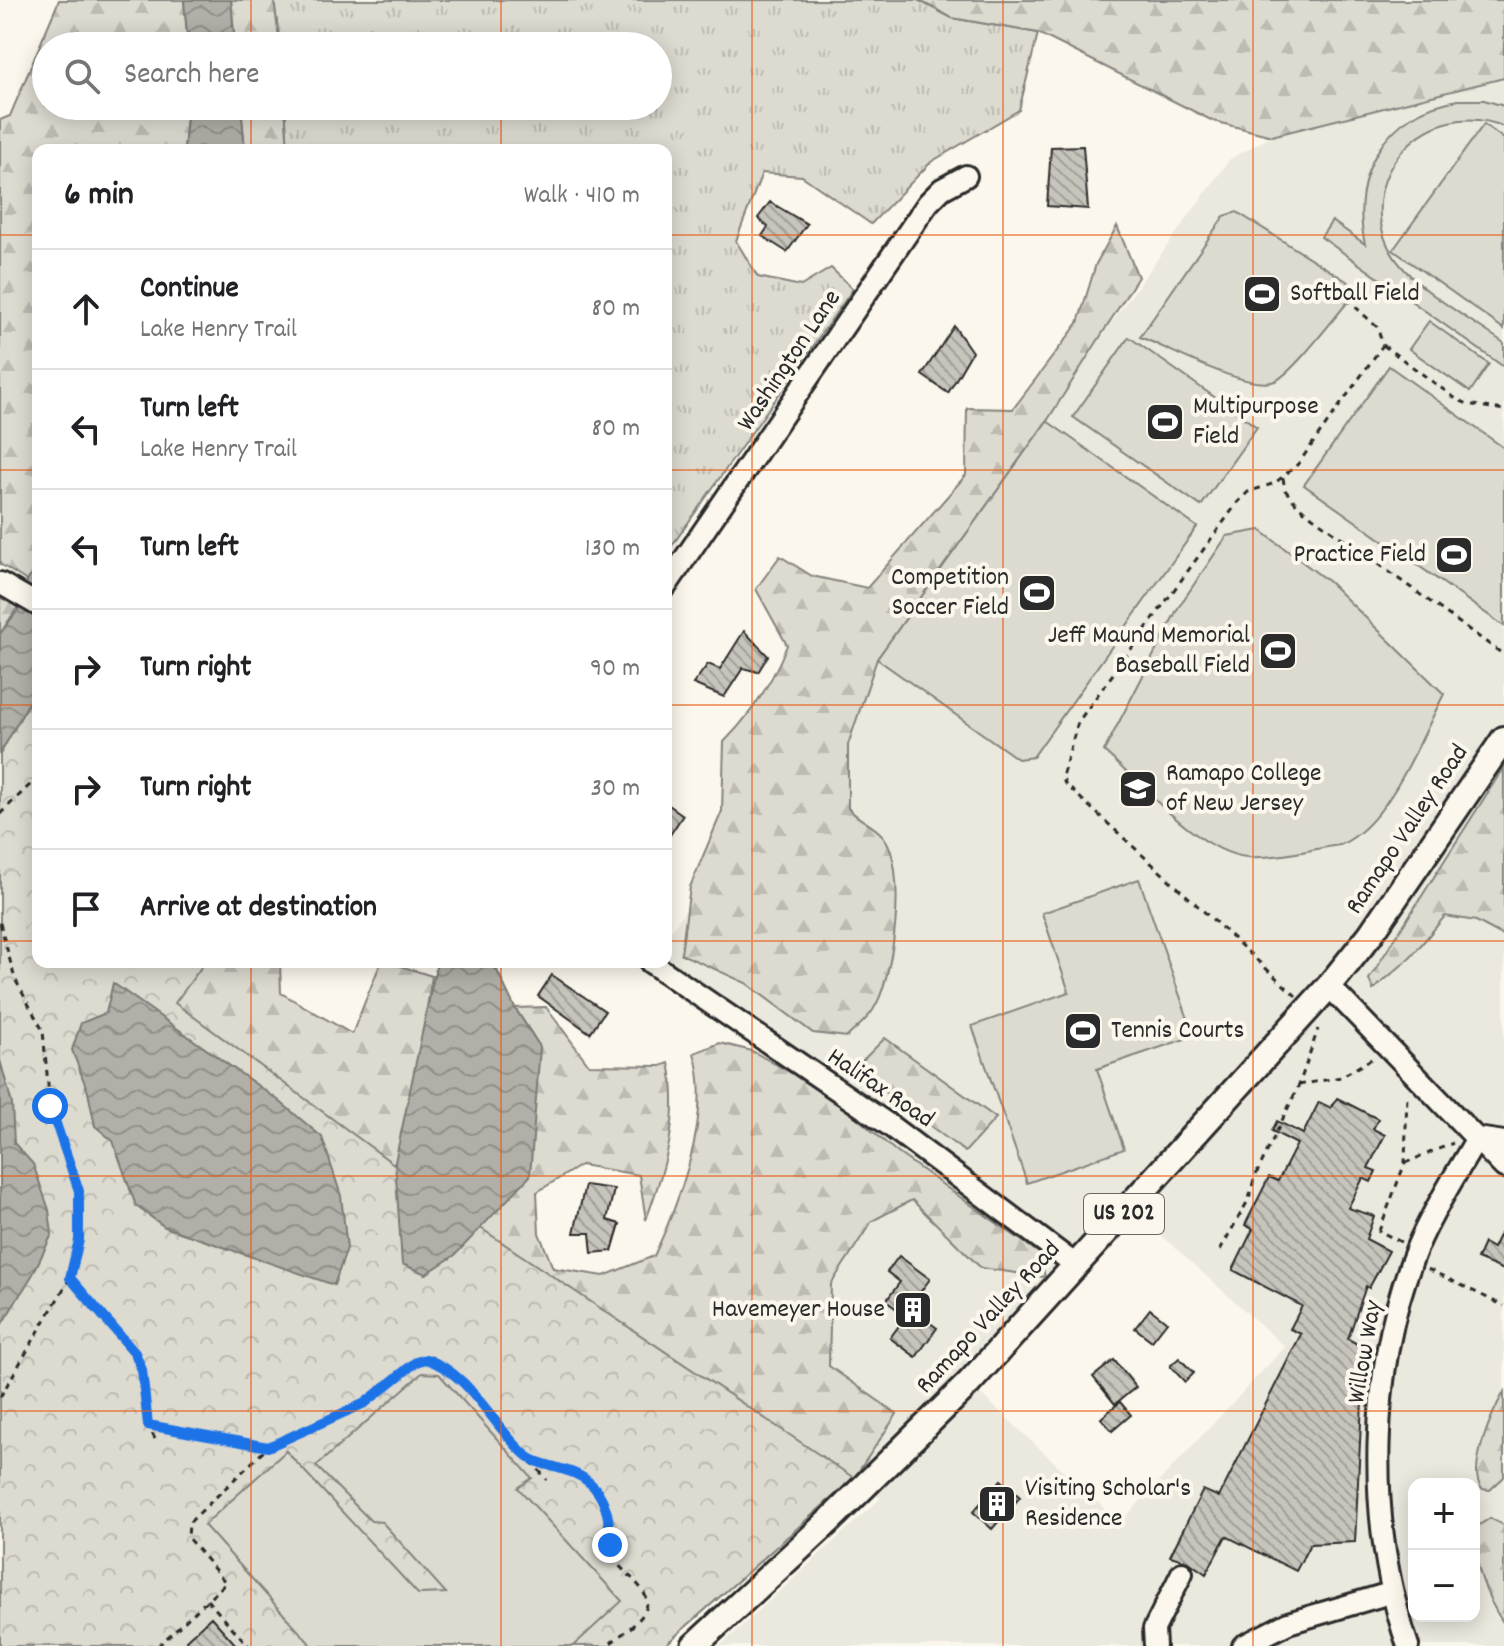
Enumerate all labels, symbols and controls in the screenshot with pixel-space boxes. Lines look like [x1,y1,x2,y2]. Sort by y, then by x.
search box [32,32,672,120]
icon: search [60,54,104,98]
text: Search here [124,55,260,98]
text: 6 min [64,172,134,221]
text: Walk · 410 m [524,178,640,215]
text: Continue [140,269,239,312]
sports icon: Softball Field [1241,273,1283,315]
place label: Softball Field [1290,276,1420,313]
street label: Washington Lane [729,283,851,439]
icon: ahead [64,287,108,331]
text: 80 m [592,291,640,328]
text: Lake Henry Trail [140,312,297,349]
text: Turn left [140,389,239,432]
place label: Multipurpose Field [1193,389,1319,456]
sports icon: Multipurpose Field [1144,401,1186,443]
icon: left [64,407,108,451]
text: 80 m [592,411,640,448]
text: Lake Henry Trail [140,432,297,469]
icon: left [64,527,108,571]
text: Turn left [140,528,239,571]
text: 130 m [585,531,640,568]
sports icon: Practice Field [1433,534,1475,576]
place label: Practice Field [1294,537,1426,574]
place label: Competition Soccer Field [891,560,1009,627]
sports icon: Competition Soccer Field [1016,572,1058,614]
place label: Jeff Maund Memorial Baseball Field [1048,618,1250,685]
sports icon: Jeff Maund Memorial Baseball Field [1257,630,1299,672]
icon: right [64,647,108,691]
text: Turn right [140,648,251,691]
text: 90 m [590,651,640,688]
street label: Ramapo Valley Road [1337,738,1479,922]
place label: Ramapo College of New Jersey [1166,756,1321,823]
icon: right [64,767,108,811]
text: Turn right [140,768,251,811]
school or university icon: Ramapo College of New Jersey [1117,768,1159,810]
text: 30 m [590,771,640,808]
icon: arrive [64,887,108,931]
text: Arrive at destination [140,888,377,931]
sports icon: Tennis Courts [1062,1010,1104,1052]
place label: Tennis Courts [1111,1013,1244,1050]
street label: Halifax Road [819,1040,941,1138]
route start [32,1088,68,1124]
road number: US 202 [1084,1194,1164,1234]
street label: Ramapo Valley Road [908,1233,1070,1403]
building icon: Havemeyer House [892,1289,934,1331]
place label: Havemeyer House [712,1292,885,1329]
street label: Willow Way [1339,1297,1393,1406]
place label: Visiting Scholar's Residence [1025,1471,1191,1538]
map controls [1408,1478,1480,1622]
button: + [1408,1478,1480,1550]
building icon: Visiting Scholar's Residence [976,1483,1018,1525]
route end [592,1527,628,1563]
button: − [1408,1550,1480,1622]

